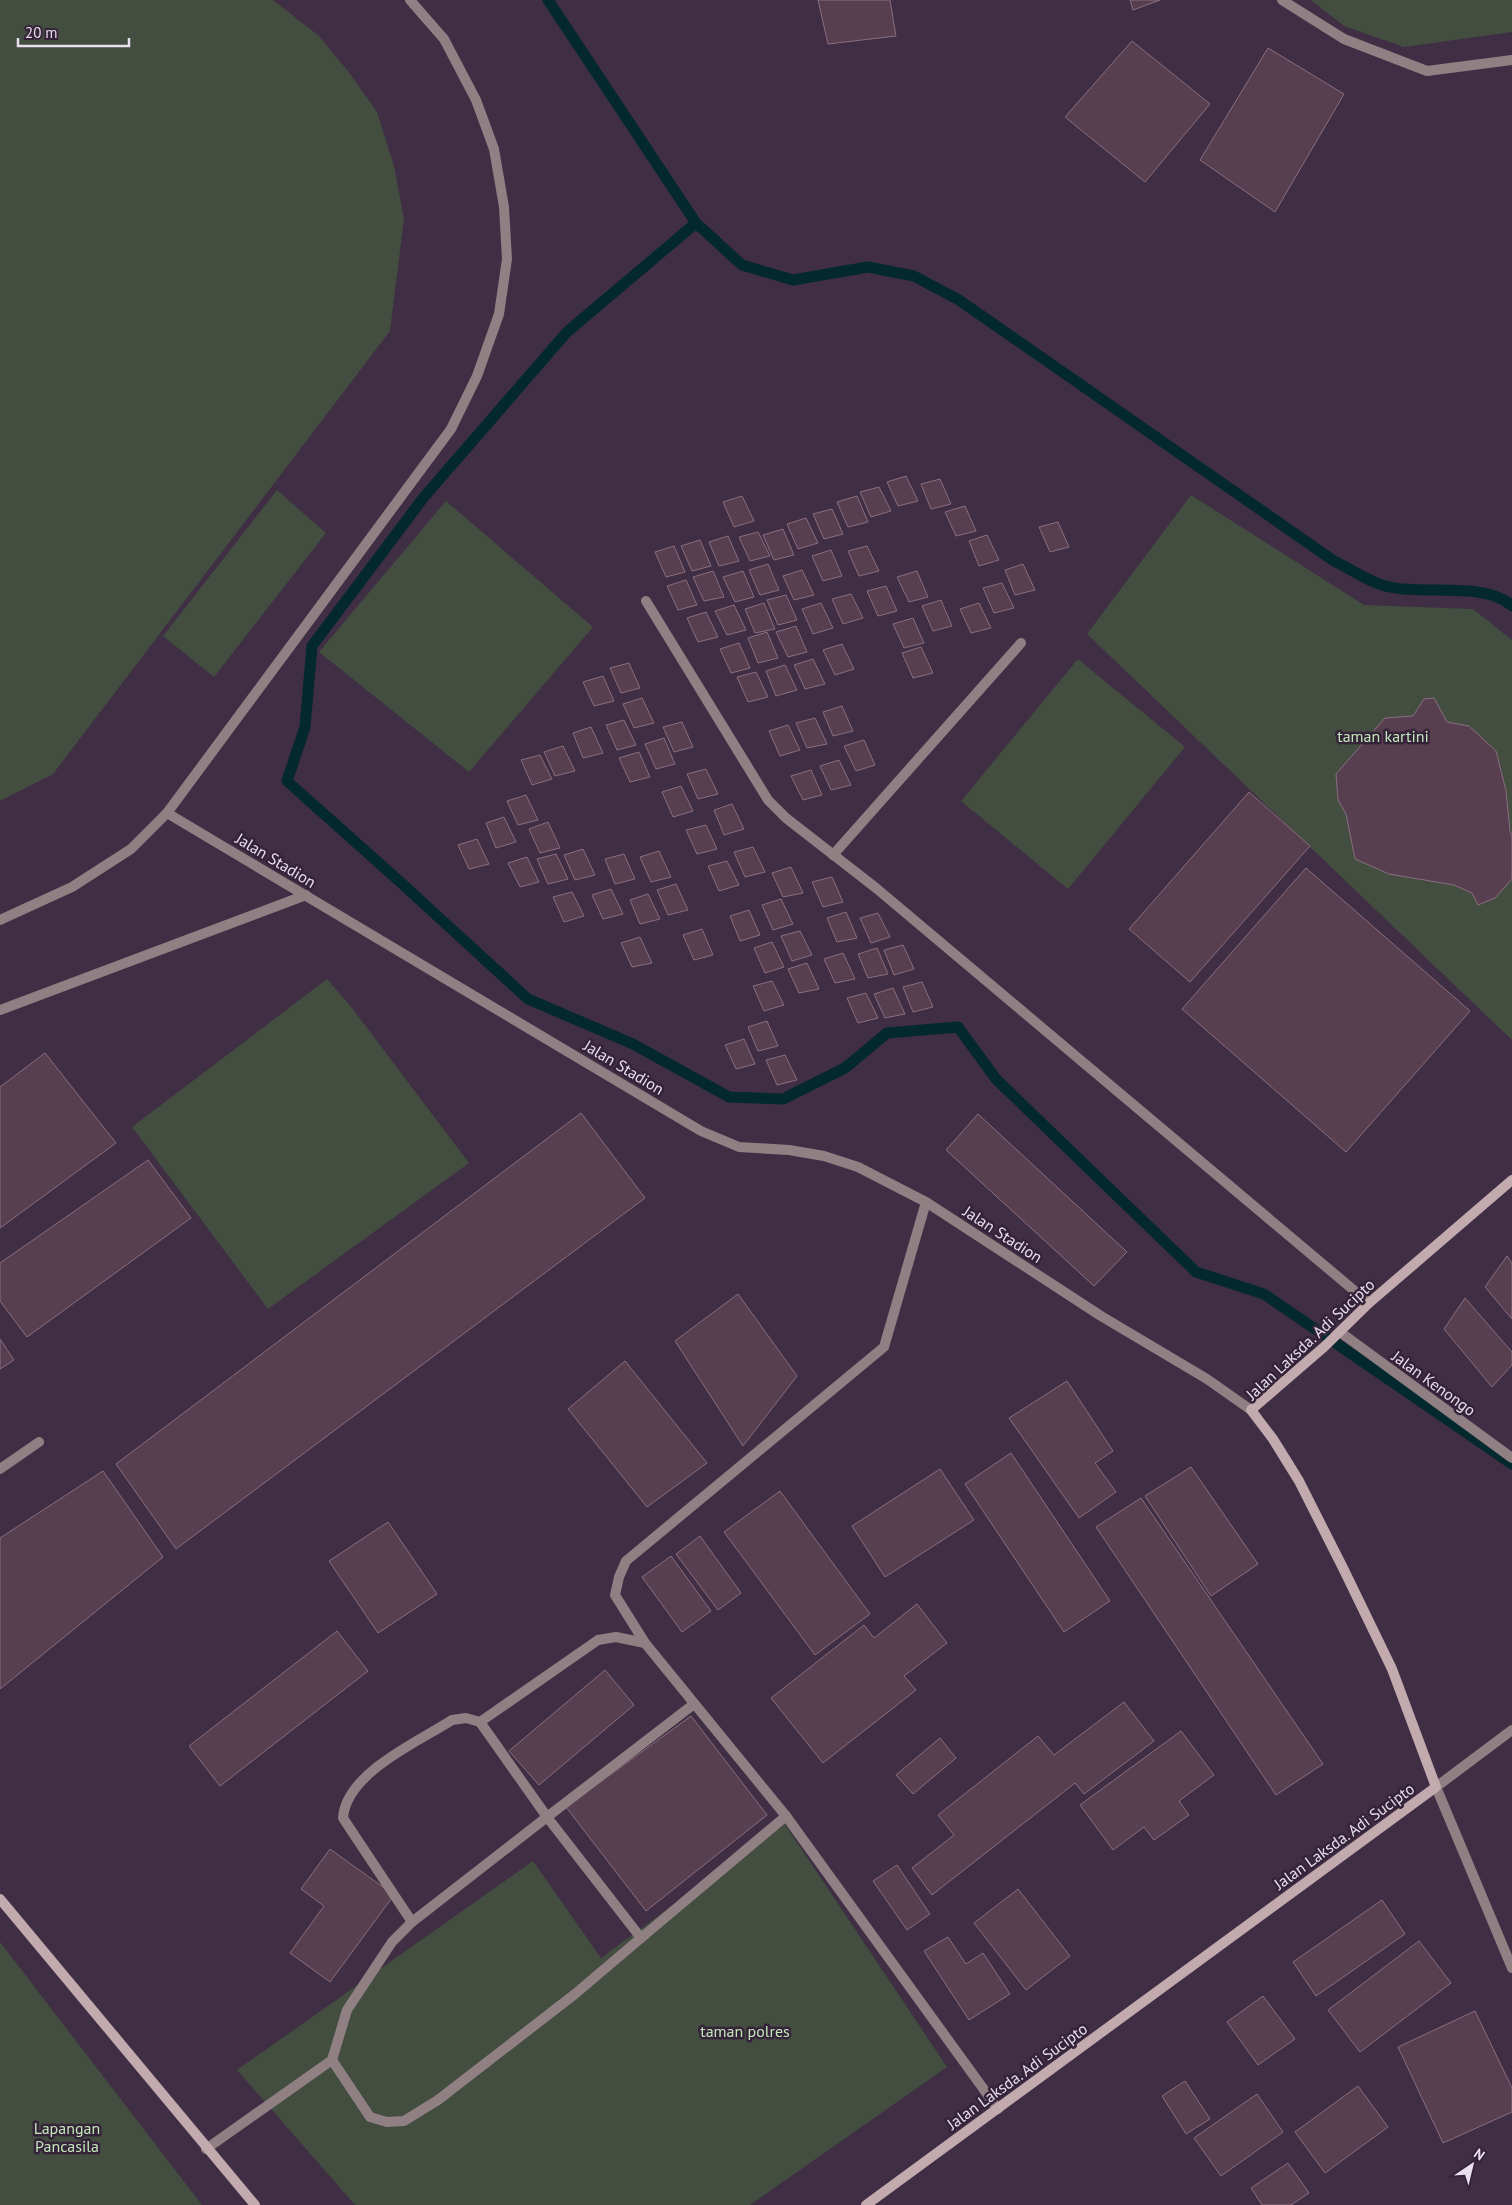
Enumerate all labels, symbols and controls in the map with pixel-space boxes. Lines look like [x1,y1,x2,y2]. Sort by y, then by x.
scale bar [18,15,129,47]
text: 20 m [25,23,58,42]
park label: taman kartini [1337,726,1429,746]
street label: Jalan Stadion [231,828,320,892]
street label: Jalan Stadion [579,1035,668,1099]
street label: Jalan Stadion [959,1200,1046,1267]
street label: Jalan Laksda. Adi Sucipto [1241,1274,1378,1404]
street label: Jalan Kenongo [1387,1345,1480,1420]
street label: Jalan Laksda. Adi Sucipto [1269,1778,1418,1894]
street label: Jalan Laksda. Adi Sucipto [942,2018,1091,2134]
park label: taman polres [700,2021,790,2041]
park label: Lapangan Pancasila [34,2118,100,2156]
north arrow [1447,2140,1497,2190]
text: N [1471,2144,1488,2164]

